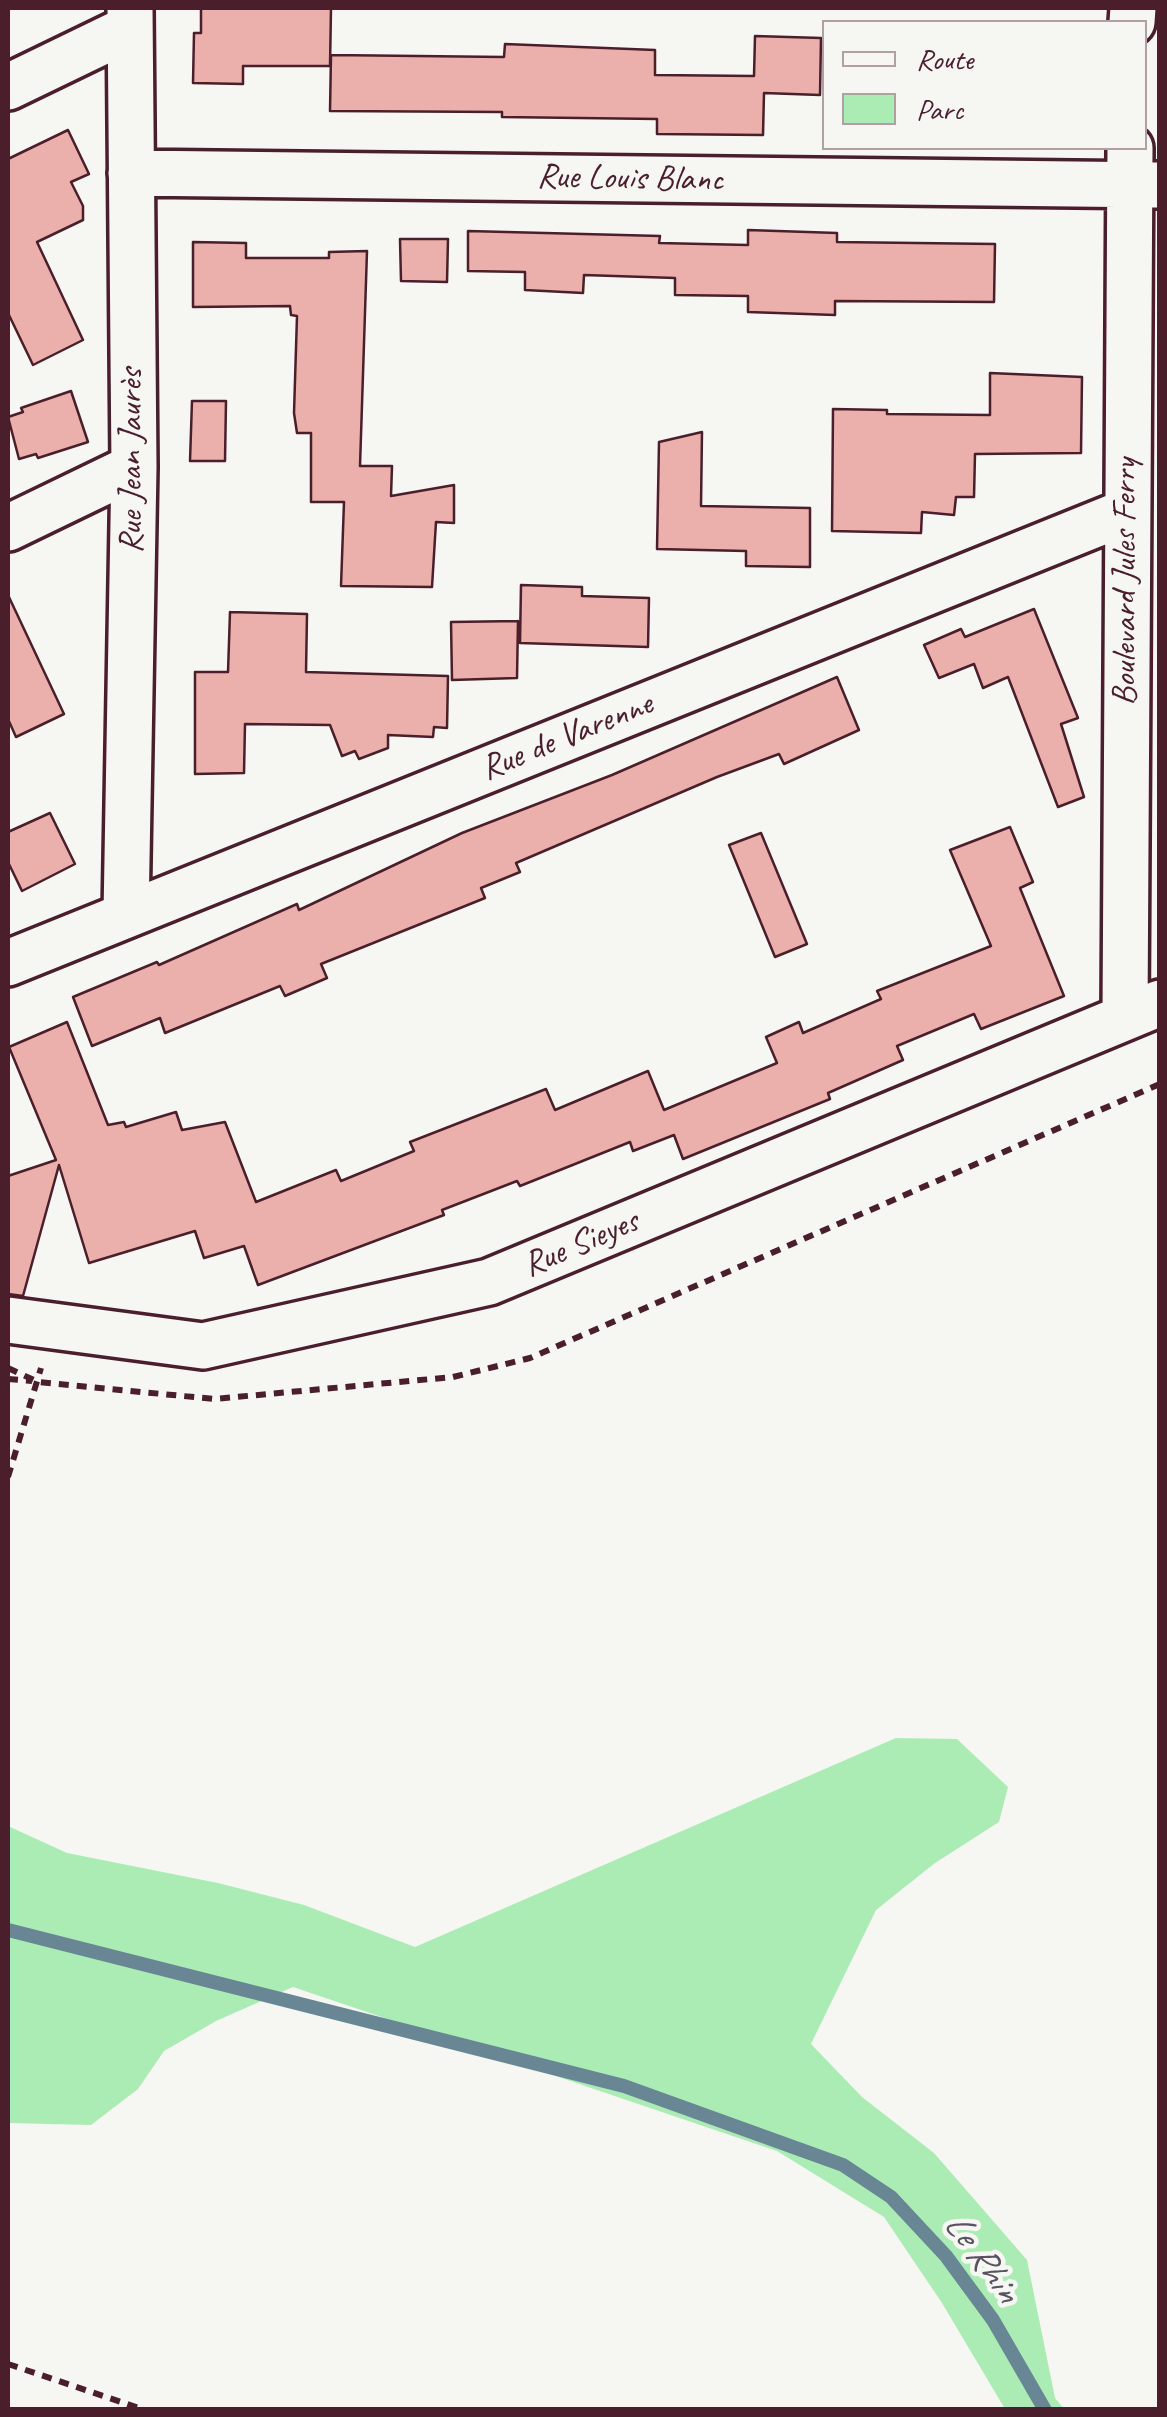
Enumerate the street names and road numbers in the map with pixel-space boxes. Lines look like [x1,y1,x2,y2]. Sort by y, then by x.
street label: Rue Louis Blanc [537,156,723,202]
street label: Rue Jean Jaurès [111,368,153,554]
street label: Boulevard Jules Ferry [1105,458,1147,706]
street label: Rue de Varenne [475,683,659,791]
street label: Rue Sieyes [517,1201,645,1287]

